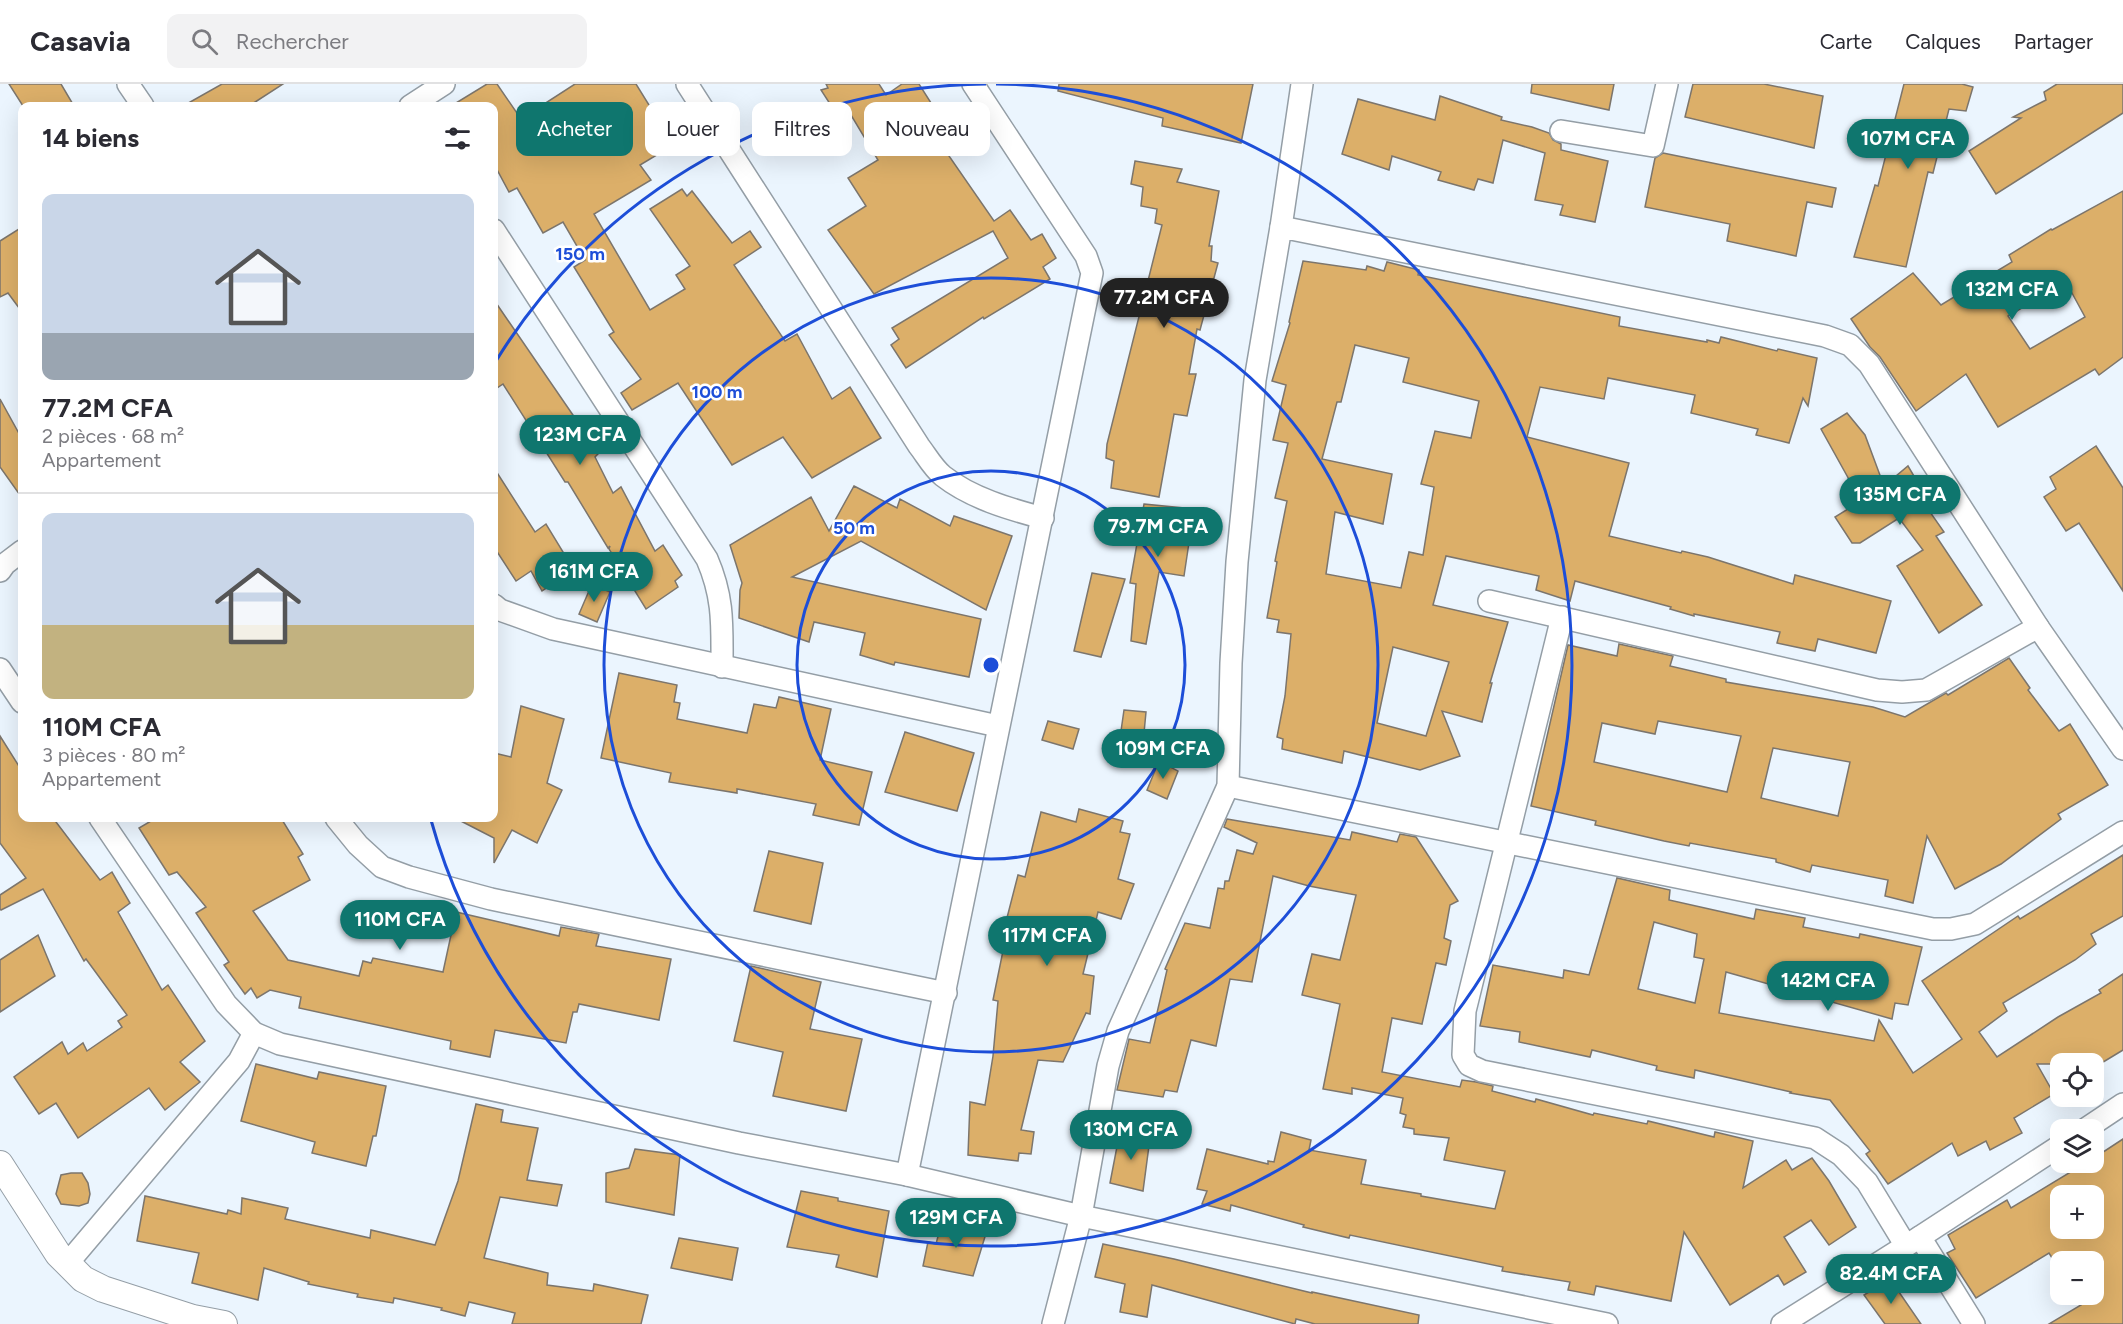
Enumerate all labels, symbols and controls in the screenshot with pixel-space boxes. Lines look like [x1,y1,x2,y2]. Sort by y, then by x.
search box [167,14,587,68]
text: Casavia [30,24,131,58]
icon: search [188,25,221,58]
text: Rechercher [236,28,349,55]
text: Carte [1820,29,1872,54]
text: Calques [1905,29,1981,54]
text: Partager [2014,29,2093,54]
chip: Acheter [516,102,633,156]
chip: Louer [645,102,740,156]
chip: Filtres [752,102,852,156]
chip: Nouveau [864,102,990,156]
pin: 107M CFA [1846,119,1970,170]
text: 14 biens [42,122,139,154]
icon: filters [441,122,474,155]
text: 107M CFA [1861,126,1955,150]
icon: home [204,233,312,341]
text: 150 m [555,243,605,265]
pin: 132M CFA [1950,270,2074,321]
text: 132M CFA [1966,277,2058,301]
pin: 77.2M CFA [1095,278,1233,329]
text: 77.2M CFA [1114,285,1214,309]
text: 100 m [692,381,742,403]
text: 77.2M CFA [42,392,173,424]
pin: 123M CFA [518,415,642,466]
text: 123M CFA [534,422,626,446]
text: 2 pièces · 68 m² [42,424,184,448]
text: Appartement [42,448,161,472]
pin: 135M CFA [1838,475,1962,526]
text: 135M CFA [1854,482,1946,506]
pin: 79.7M CFA [1089,507,1227,558]
text: 79.7M CFA [1108,514,1208,538]
text: 50 m [833,517,875,539]
icon: home [204,552,312,660]
pin: 161M CFA [532,552,656,603]
text: 161M CFA [549,559,639,583]
centre of rings [981,655,1001,675]
text: 110M CFA [42,711,161,743]
pin: 109M CFA [1101,729,1225,780]
text: 109M CFA [1116,736,1210,760]
text: 3 pièces · 80 m² [42,743,186,767]
text: Appartement [42,767,161,791]
pin: 110M CFA [338,900,462,951]
text: 110M CFA [354,907,446,931]
pin: 117M CFA [985,916,1109,967]
text: 117M CFA [1002,923,1092,947]
pin: 142M CFA [1766,961,1890,1012]
text: 142M CFA [1781,968,1875,992]
map controls [2050,1053,2104,1305]
button: locate [2050,1053,2104,1107]
pin: 130M CFA [1069,1110,1193,1161]
text: 130M CFA [1084,1117,1178,1141]
button: layers [2050,1119,2104,1173]
button: + [2050,1185,2104,1239]
pin: 129M CFA [894,1198,1018,1249]
text: 129M CFA [909,1205,1003,1229]
button: − [2050,1251,2104,1305]
pin: 82.4M CFA [1822,1254,1960,1305]
text: 82.4M CFA [1839,1261,1943,1285]

